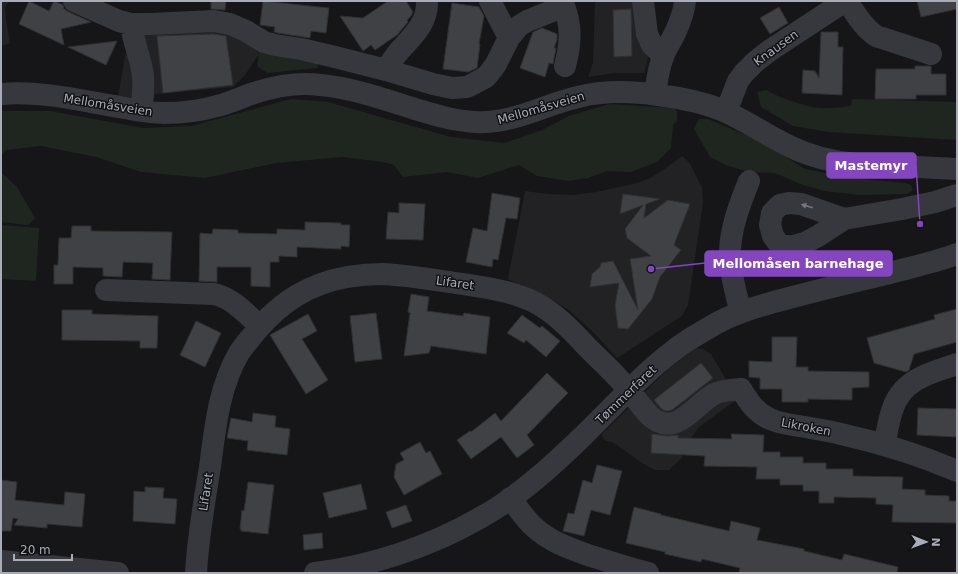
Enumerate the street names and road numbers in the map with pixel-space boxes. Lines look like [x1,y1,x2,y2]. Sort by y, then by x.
street label: Knausen [751,27,801,69]
street label: Mellomåsveien [496,89,586,127]
street label: Mellomåsveien [63,91,153,119]
street label: Lifaret [435,273,475,293]
street label: Tømmerfaret [592,362,659,428]
street label: Likroken [780,415,832,439]
street label: Lifaret [196,472,216,512]

